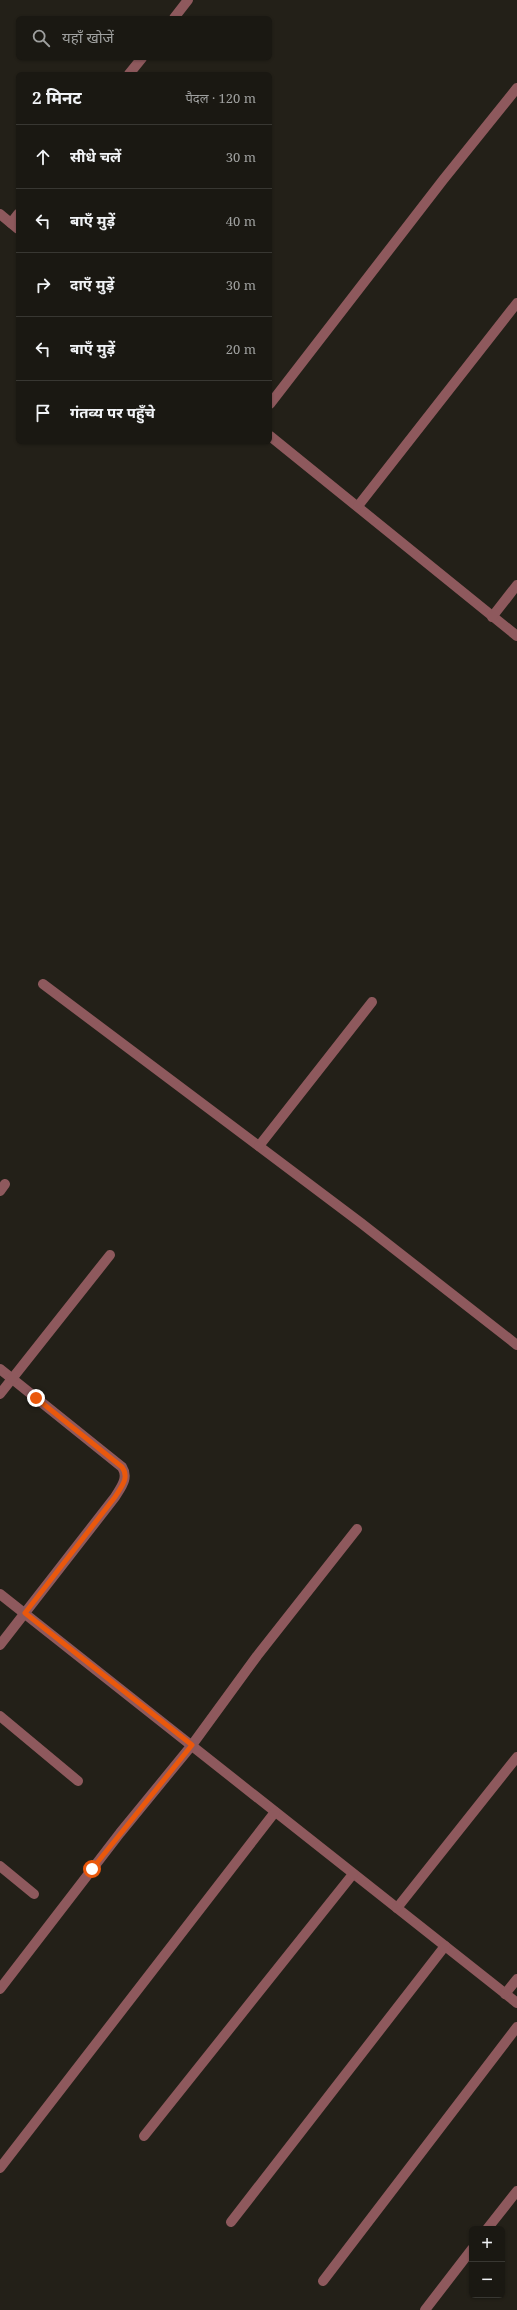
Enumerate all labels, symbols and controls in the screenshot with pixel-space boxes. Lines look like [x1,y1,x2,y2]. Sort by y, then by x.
search box [16,16,272,60]
icon: search [30,27,52,49]
text: यहाँ खोजें [62,27,114,47]
text: 2 मिनट [32,86,82,109]
text: पैदल · 120 m [185,89,256,107]
icon: ahead [32,146,54,168]
text: सीधे चलें [70,146,121,166]
text: 30 m [226,148,256,166]
icon: left [32,210,54,232]
text: बाएँ मुड़ें [70,210,115,230]
text: 40 m [226,212,256,230]
icon: right [32,274,54,296]
text: दाएँ मुड़ें [70,274,114,294]
text: 30 m [226,276,256,294]
icon: left [32,338,54,360]
text: बाएँ मुड़ें [70,338,115,358]
text: 20 m [226,340,256,358]
icon: arrive [32,402,54,424]
text: गंतव्य पर पहुँचे [70,402,155,422]
route end [27,1389,45,1407]
route start [83,1860,101,1878]
map controls [469,2226,505,2298]
button: + [469,2226,505,2262]
button: − [469,2262,505,2298]

